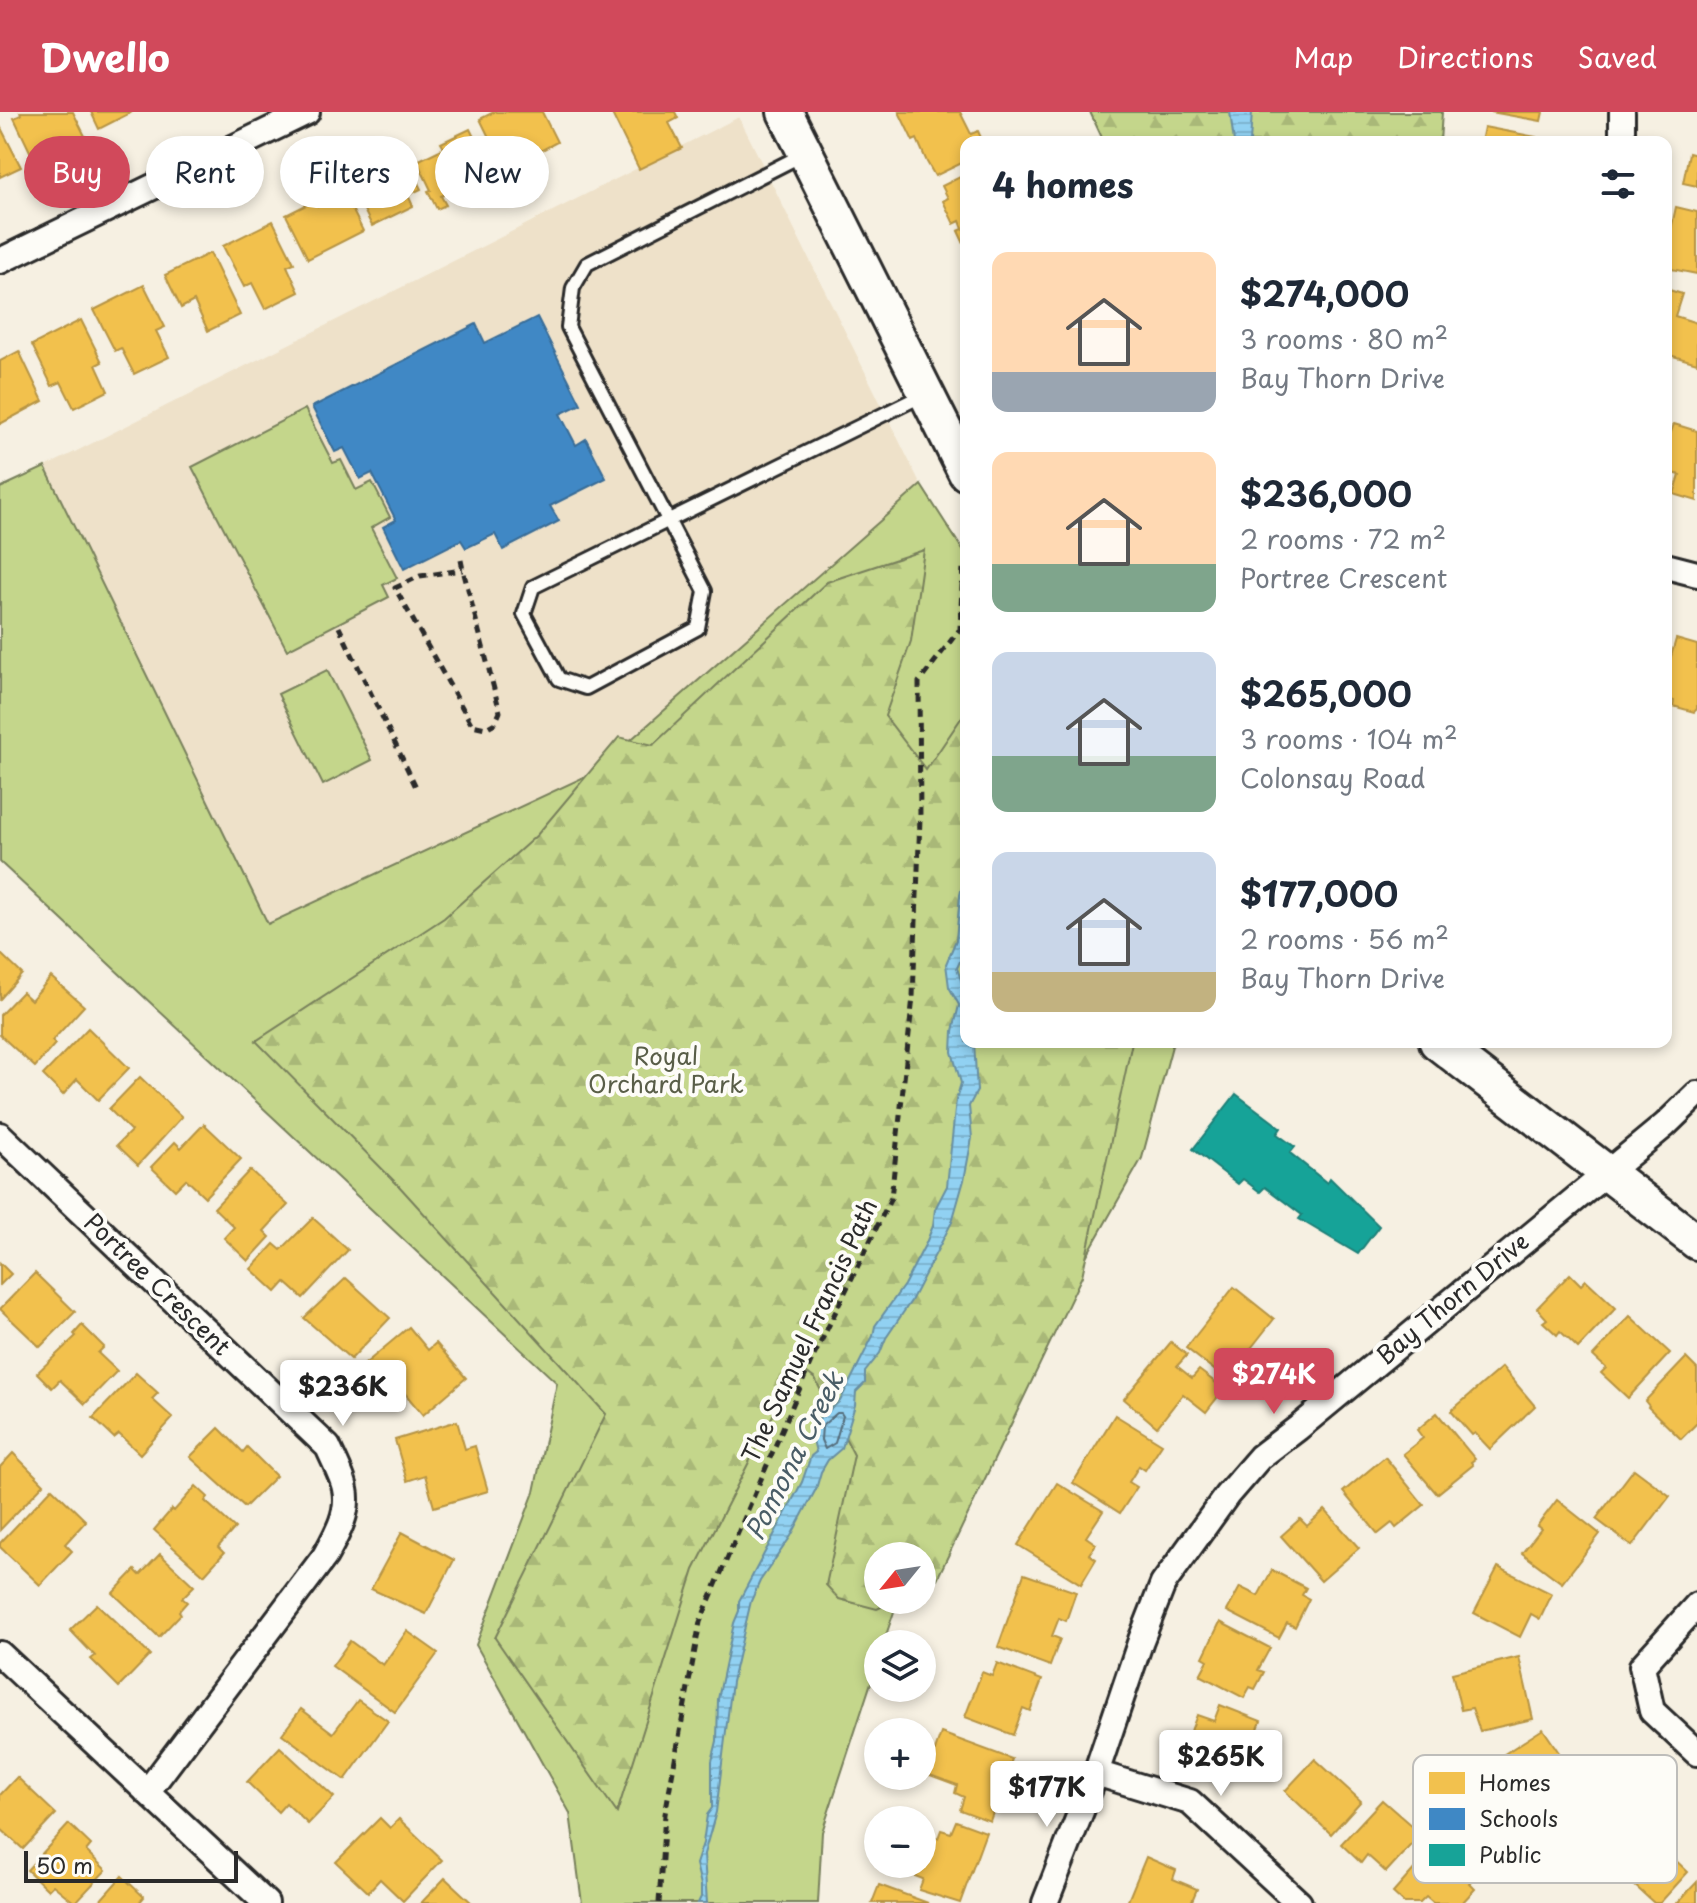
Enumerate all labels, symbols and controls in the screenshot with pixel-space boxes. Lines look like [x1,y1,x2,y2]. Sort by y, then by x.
text: Dwello [40,28,170,85]
text: Map [1294,35,1353,78]
text: Directions [1397,35,1534,78]
text: Saved [1578,35,1657,78]
chip: Buy [24,136,130,208]
chip: Rent [146,136,264,208]
chip: Filters [280,136,419,208]
chip: New [435,136,549,208]
text: 4 homes [992,158,1134,210]
icon: filters [1596,162,1640,206]
text: $274,000 [1240,267,1409,319]
icon: home [1056,284,1152,380]
text: 3 rooms · 80 m² [1240,319,1448,358]
text: Bay Thorn Drive [1240,358,1445,397]
text: $236,000 [1240,467,1412,519]
icon: home [1056,484,1152,580]
text: 2 rooms · 72 m² [1240,519,1446,558]
text: Portree Crescent [1240,558,1447,597]
text: $265,000 [1240,667,1412,719]
icon: home [1056,684,1152,780]
text: 3 rooms · 104 m² [1240,719,1458,758]
text: Colonsay Road [1240,758,1426,797]
text: $177,000 [1240,867,1398,919]
icon: home [1056,884,1152,980]
text: 2 rooms · 56 m² [1240,919,1449,958]
text: Bay Thorn Drive [1240,958,1445,997]
park label: Royal Orchard Park [588,1037,744,1101]
street label: The Samuel Francis Path [731,1192,885,1468]
street label: Portree Crescent [77,1204,240,1363]
street label: Bay Thorn Drive [1368,1223,1536,1372]
pin: $274K [1218,1348,1330,1416]
text: $274K [1232,1354,1316,1393]
pin: $236K [287,1360,399,1428]
water label: Pomona Creek [735,1363,853,1546]
text: $236K [298,1366,388,1405]
north arrow [864,1542,936,1614]
map controls [864,1542,936,1878]
button: layers [864,1630,936,1702]
button: + [864,1718,936,1790]
pin: $265K [1165,1730,1277,1798]
text: $265K [1177,1736,1265,1775]
legend [1413,1755,1677,1883]
pin: $177K [991,1761,1103,1829]
text: Homes [1479,1765,1550,1798]
text: $177K [1008,1767,1086,1806]
text: Schools [1479,1801,1558,1834]
button: − [864,1806,936,1878]
text: Public [1479,1837,1541,1870]
scale bar [24,1847,238,1883]
text: 50 m [36,1848,93,1881]

